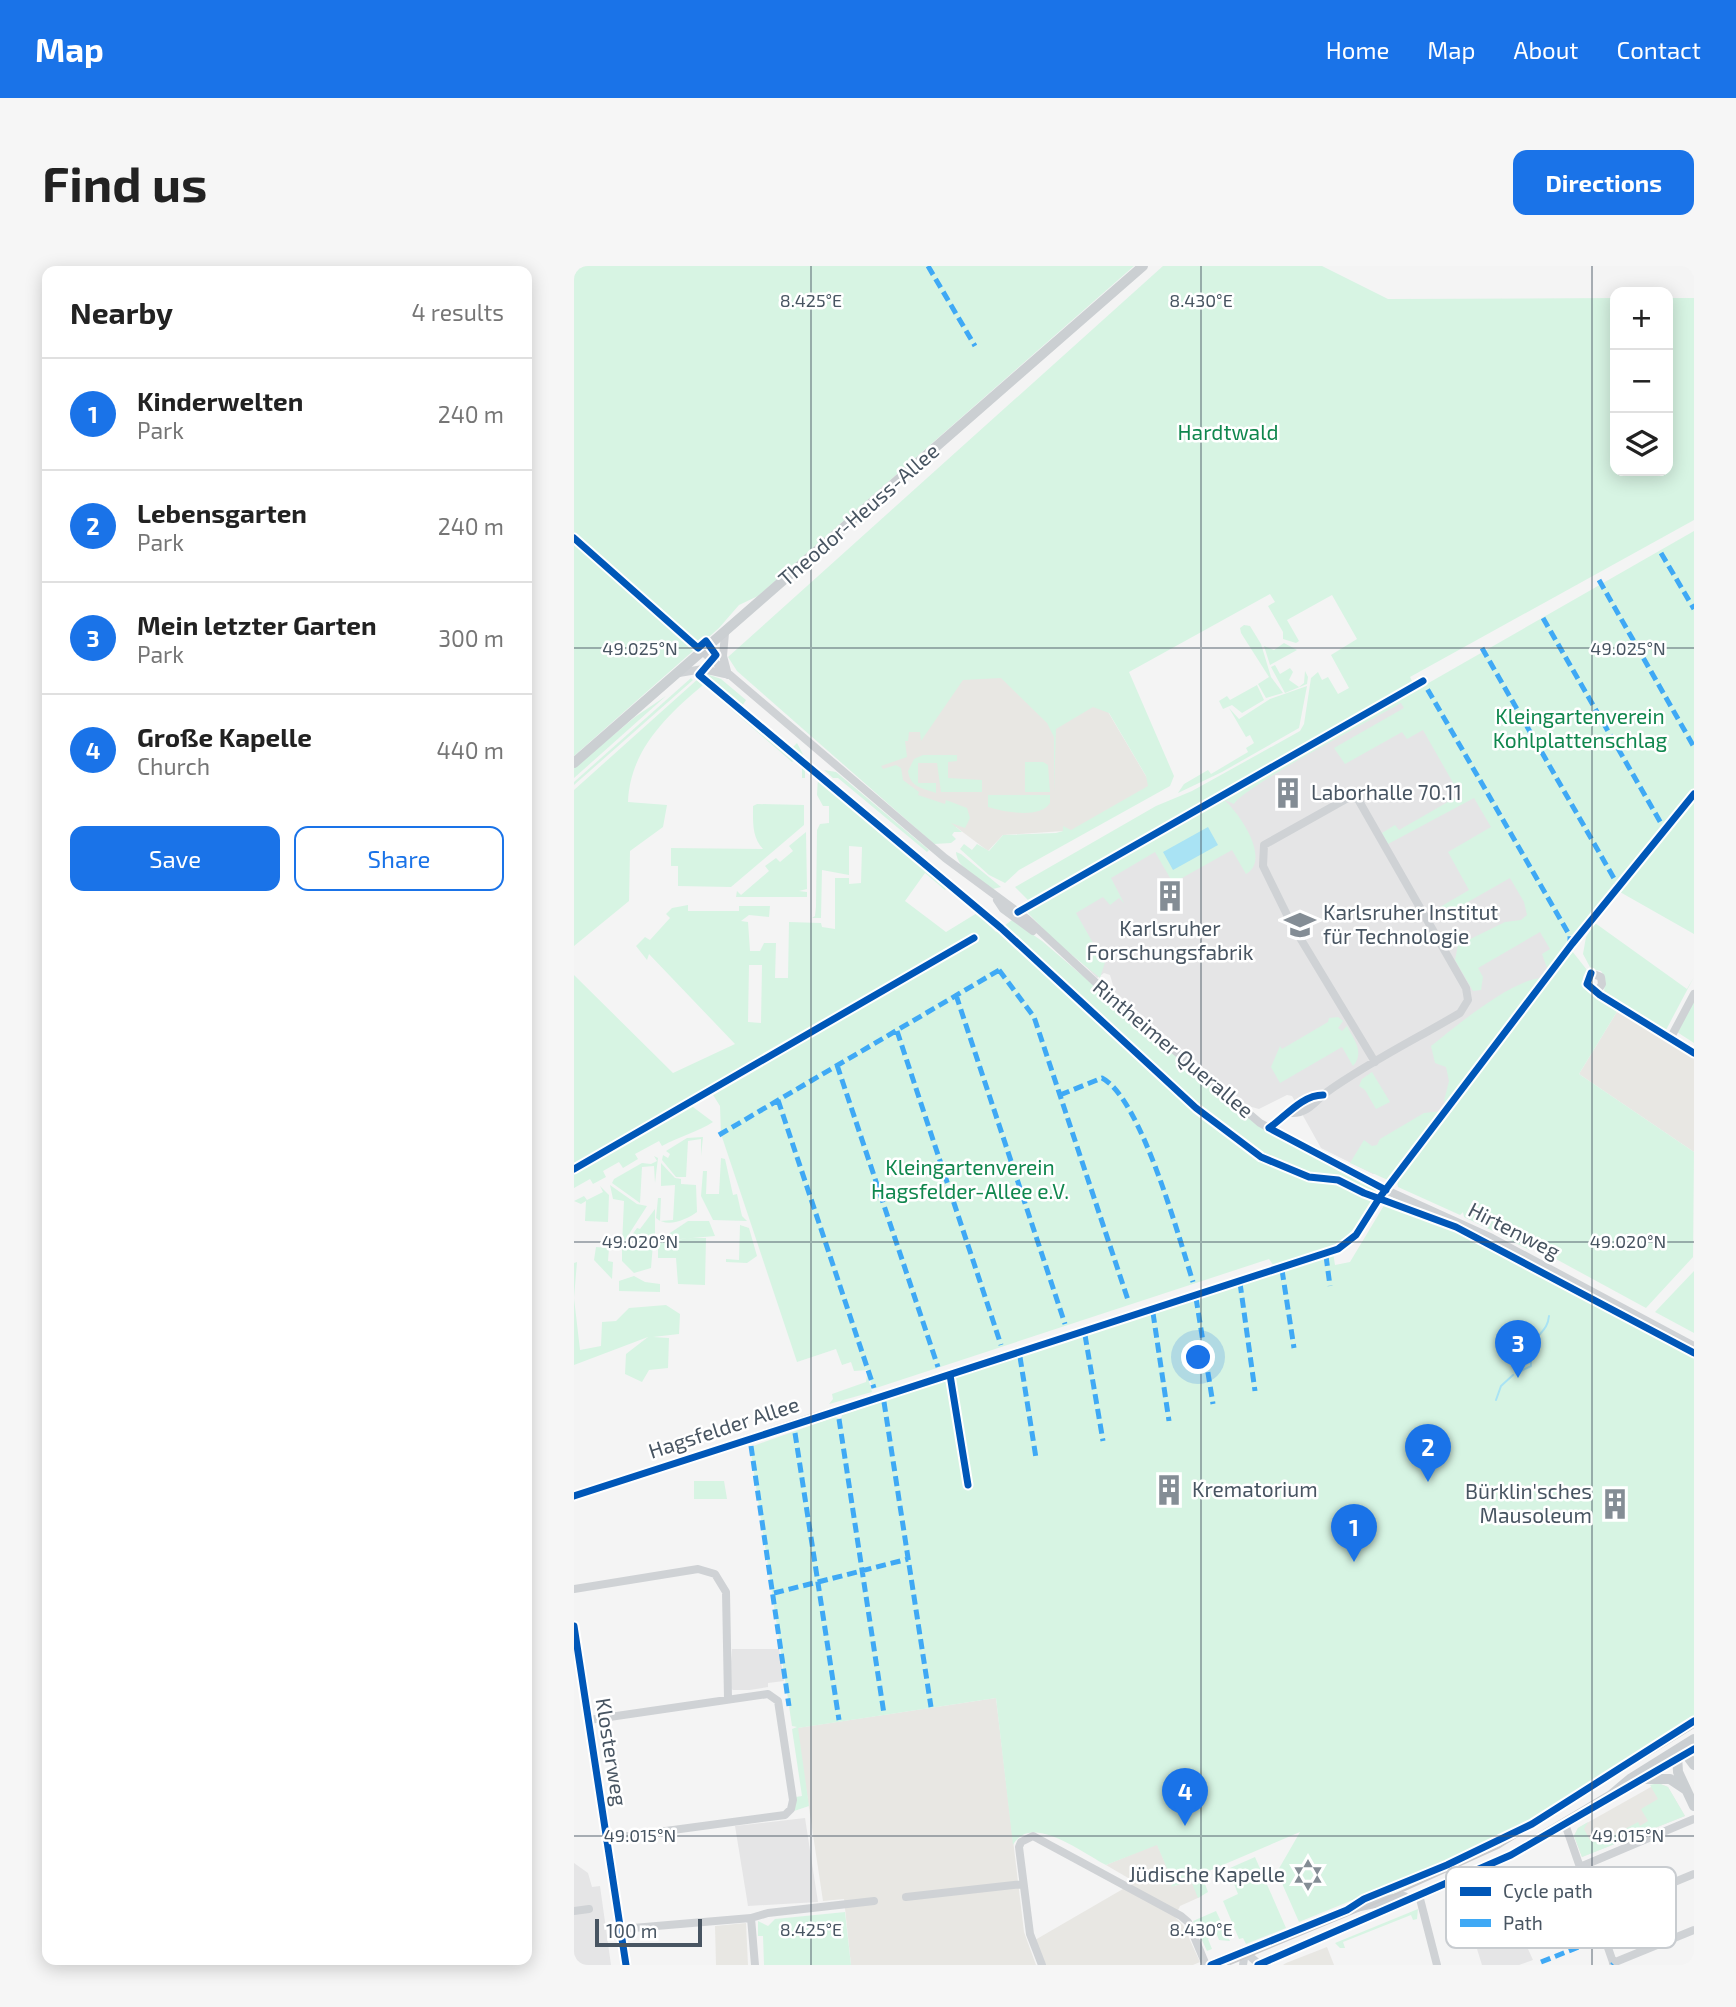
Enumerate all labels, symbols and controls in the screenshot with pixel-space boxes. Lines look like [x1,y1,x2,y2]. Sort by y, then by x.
text: Map [35,29,104,69]
text: Home [1326,35,1389,64]
text: Map [1427,35,1475,64]
text: About [1513,35,1579,64]
text: Contact [1617,35,1701,64]
button: Directions [1513,150,1694,215]
text: Find us [42,153,207,212]
map controls [1610,287,1673,476]
button: + [1610,287,1673,350]
text: 8.425°E [780,289,842,311]
text: 8.430°E [1169,289,1233,311]
text: Nearby [70,294,173,330]
text: 4 results [412,298,504,326]
button: − [1610,350,1673,413]
text: Kinderwelten [137,385,303,416]
text: 1 [88,400,98,428]
text: 240 m [438,400,504,428]
button: layers [1610,413,1673,476]
text: Park [137,416,184,444]
park label: Hardtwald [1178,419,1278,444]
street label: Theodor-Heuss-Allee [773,437,943,590]
text: Lebensgarten [137,497,307,528]
text: 2 [86,512,100,540]
text: 240 m [438,512,504,540]
text: Park [137,528,184,556]
text: Mein letzter Garten [137,609,377,640]
text: 3 [86,624,100,652]
text: 300 m [438,624,504,652]
text: 49.025°N [602,637,678,659]
text: 49.025°N [1590,637,1666,659]
text: Park [137,640,184,668]
park label: Kleingartenverein Kohlplattenschlag [1493,703,1668,752]
text: Große Kapelle [137,721,312,752]
text: 4 [86,736,100,764]
text: 440 m [437,736,504,764]
text: Church [137,752,210,780]
building icon: Laborhalle 70.11 [1271,776,1305,810]
place label: Laborhalle 70.11 [1311,779,1462,804]
button: Save [70,826,280,891]
button: Share [294,826,504,891]
building icon: Karlsruher Forschungsfabrik [1153,879,1187,913]
place label: Karlsruher Institut für Technologie [1323,899,1498,948]
school or university icon: Karlsruher Institut für Technologie [1283,908,1317,942]
place label: Karlsruher Forschungsfabrik [1087,915,1254,964]
street label: Rintheimer Querallee [1088,973,1259,1123]
park label: Kleingartenverein Hagsfelder-Allee e.V. [871,1154,1069,1203]
street label: Hirtenweg [1465,1196,1565,1263]
text: 49.020°N [602,1230,678,1252]
text: 49.020°N [1590,1230,1666,1252]
pin: 3 [1495,1320,1541,1378]
your location [1181,1340,1215,1374]
street label: Hagsfelder Allee [645,1390,802,1463]
pin: 2 [1405,1424,1451,1482]
building icon: Krematorium [1152,1473,1186,1507]
place label: Krematorium [1192,1476,1318,1501]
place label: Bürklin'sches Mausoleum [1465,1478,1592,1527]
building icon: Bürklin'sches Mausoleum [1598,1487,1632,1521]
pin: 1 [1331,1504,1377,1562]
street label: Klosterweg [592,1696,633,1808]
pin: 4 [1162,1768,1208,1826]
text: 49.015°N [604,1824,676,1846]
text: 49.015°N [1592,1824,1664,1846]
synagogue icon: Jüdische Kapelle [1291,1858,1325,1892]
place label: Jüdische Kapelle [1128,1861,1285,1886]
legend [1446,1867,1676,1948]
text: Cycle path [1503,1879,1593,1902]
text: Path [1503,1911,1543,1934]
scale bar [595,1916,702,1948]
text: 8.425°E [780,1918,842,1940]
text: 8.430°E [1169,1918,1233,1940]
text: 100 m [606,1919,657,1942]

